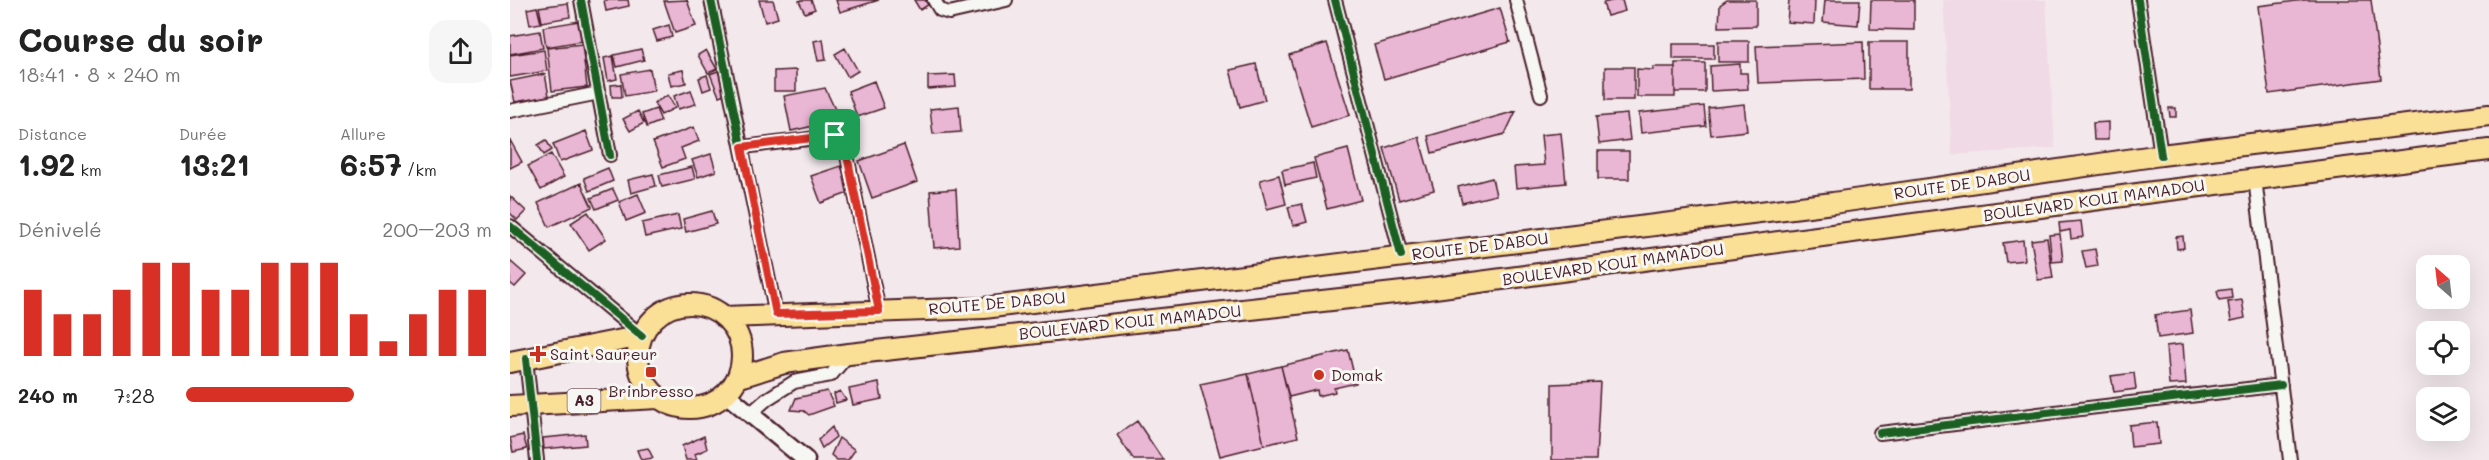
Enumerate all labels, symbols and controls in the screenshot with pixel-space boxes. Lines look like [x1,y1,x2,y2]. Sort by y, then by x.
text: Course du soir [18,17,264,60]
button: share [429,20,492,83]
text: 18:41 · 8 × 240 m [18,61,181,87]
pin [809,109,860,160]
icon: arrive [818,118,851,151]
text: Distance [18,123,87,144]
text: Durée [179,123,227,144]
text: Allure [340,123,386,144]
text: 1.92 [18,144,75,184]
text: 13:21 [179,144,250,184]
text: 6:57 [340,144,402,184]
text: km [75,159,102,180]
text: /km [402,159,437,180]
street label: ROUTE DE DABOU [1892,164,2031,203]
street label: BOULEVARD KOUI MAMADOU [1982,174,2206,225]
text: Dénivelé [18,216,102,242]
text: 200–203 m [382,216,492,242]
street label: ROUTE DE DABOU [1410,227,1549,264]
street label: BOULEVARD KOUI MAMADOU [1501,238,1725,289]
north arrow [2416,255,2470,309]
map controls [2416,255,2470,441]
street label: ROUTE DE DABOU [928,286,1066,319]
street label: BOULEVARD KOUI MAMADOU [1018,299,1242,344]
button: locate [2416,321,2470,375]
place label: Saint Saureur [550,343,657,364]
marker: Saint Saureur [531,347,545,361]
place label: Domak [1331,364,1383,385]
marker: Brinbresso [644,365,658,379]
marker: Domak [1312,368,1326,382]
place label: Brinbresso [609,380,693,401]
text: 240 m [18,382,78,408]
text: 7:28 [114,382,155,408]
button: layers [2416,387,2470,441]
road number: A3 [568,389,600,413]

